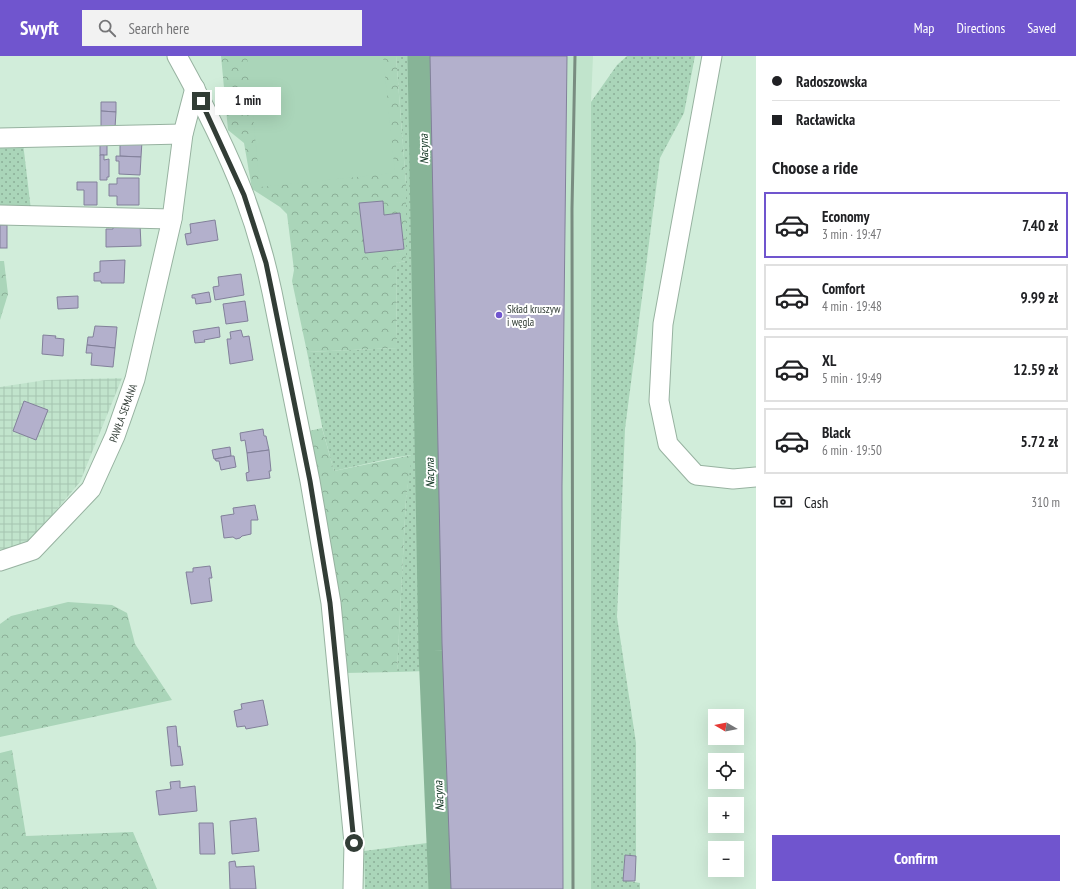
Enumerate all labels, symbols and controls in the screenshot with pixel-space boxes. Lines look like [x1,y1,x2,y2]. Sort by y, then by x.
search box [82,10,362,46]
text: Swyft [20,16,58,40]
icon: search [96,17,118,39]
text: Search here [128,19,189,38]
text: Map [914,19,934,37]
text: Directions [956,19,1005,37]
text: Saved [1027,19,1056,37]
text: Radoszowska [796,72,867,91]
callout: 1 min [215,87,281,115]
route end [192,92,210,110]
text: 1 min [235,92,261,109]
text: Racławicka [796,110,855,129]
water label: Nacyna [416,133,431,164]
text: Choose a ride [772,156,858,179]
icon: car [774,207,810,243]
text: Economy [822,207,870,226]
text: 7.40 zł [1022,216,1058,235]
text: 3 min · 19:47 [822,226,882,243]
icon: car [774,279,810,315]
text: Comfort [822,279,865,298]
text: 9.99 zł [1021,288,1058,307]
text: 4 min · 19:48 [822,298,882,315]
place label: Skład kruszyw i węgla [507,302,561,329]
marker: Skład kruszyw i węgla [494,310,504,320]
icon: car [774,351,810,387]
text: XL [822,351,836,370]
text: 12.59 zł [1013,360,1058,379]
text: 5 min · 19:49 [822,370,882,387]
street label: PAWŁA SEMANA [106,381,140,444]
icon: car [774,423,810,459]
text: Black [822,423,851,442]
text: 5.72 zł [1021,432,1058,451]
text: 6 min · 19:50 [822,442,882,459]
water label: Nacyna [422,457,437,488]
icon: cash [772,491,794,513]
text: Cash [804,493,828,512]
text: 310 m [1031,494,1060,511]
north arrow [708,709,744,745]
map controls [708,709,744,877]
button: locate [708,753,744,789]
water label: Nacyna [430,779,447,811]
button: + [708,797,744,833]
route start [345,834,363,852]
button: Confirm [772,835,1060,881]
button: − [708,841,744,877]

